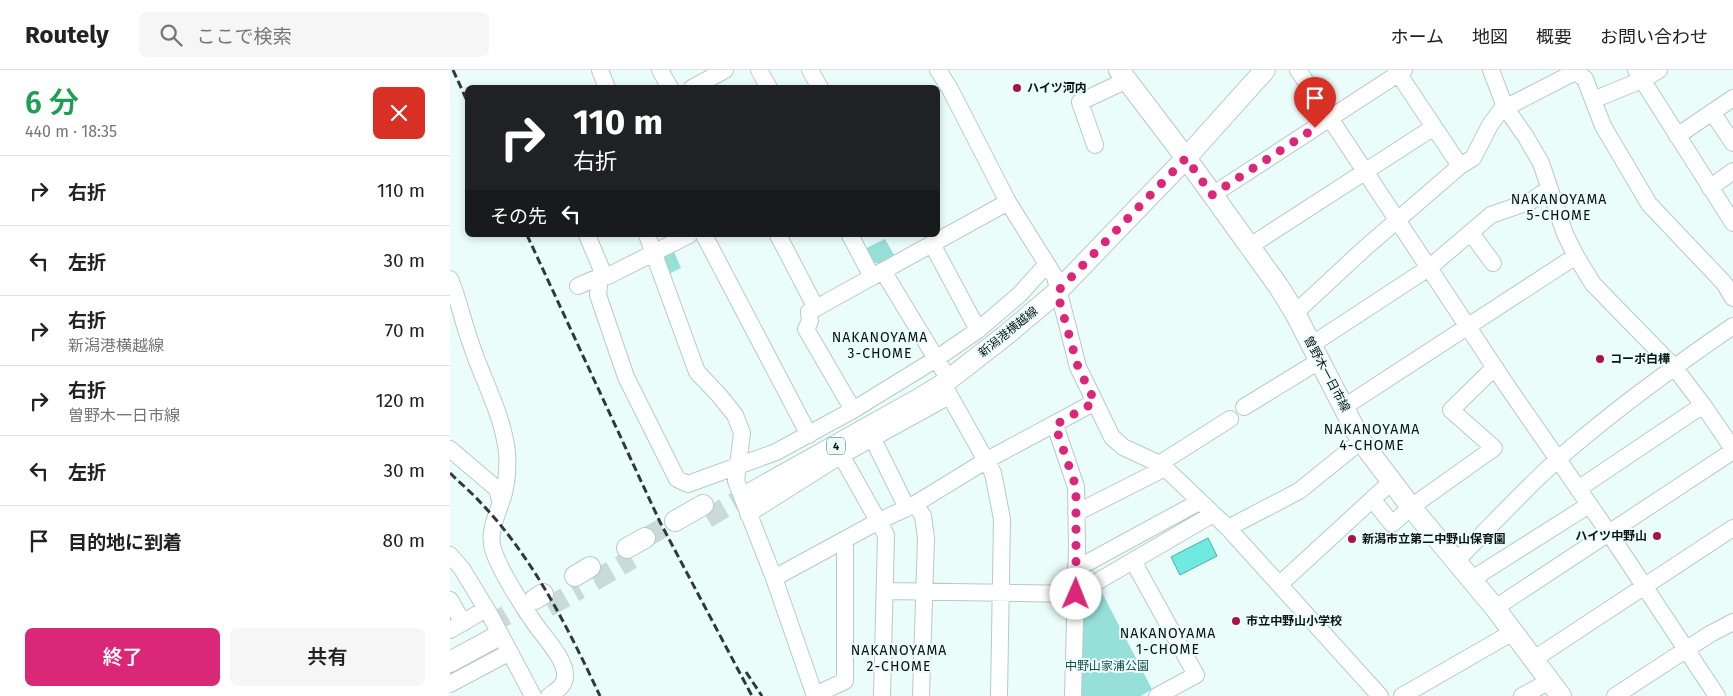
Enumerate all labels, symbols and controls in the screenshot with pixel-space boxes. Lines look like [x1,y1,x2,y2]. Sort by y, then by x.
search box [139,12,489,57]
text: Routely [25,21,109,49]
icon: search [157,21,185,49]
text: ここで検索 [197,25,292,48]
text: ホーム [1391,26,1444,48]
text: 地図 [1472,26,1508,48]
text: 概要 [1536,26,1572,48]
text: お問い合わせ [1600,26,1708,48]
pin [1294,77,1336,128]
place label: ハイツ河内 [1027,81,1087,95]
marker: ハイツ河内 [1011,82,1023,94]
icon: arrive [1301,84,1329,112]
text: 6 分 [25,85,79,121]
button: close [373,87,425,139]
text: 110 m [573,101,663,143]
icon: right [490,105,555,170]
text: 440 m · 18:35 [25,122,117,141]
text: 右折 [573,148,617,175]
icon: right [25,177,53,205]
text: 110 m [377,179,425,202]
text: 右折 [68,181,106,204]
district label: NAKANOYAMA 5-CHOME [1511,191,1607,224]
icon: left [557,200,585,228]
text: その先 [490,205,547,228]
icon: left [25,247,53,275]
text: 30 m [384,249,425,272]
text: 左折 [68,251,106,274]
street label: 新潟港横越線 [976,304,1040,360]
text: 右折 [68,309,106,332]
icon: right [25,317,53,345]
text: 70 m [385,319,425,342]
district label: NAKANOYAMA 3-CHOME [832,329,928,362]
street label: 曽野木一日市線 [1301,334,1353,414]
text: 新潟港横越線 [68,336,164,355]
place label: コーポ白樺 [1610,352,1670,366]
marker: コーポ白樺 [1594,353,1606,365]
text: 右折 [68,379,106,402]
icon: right [25,387,53,415]
text: 120 m [375,389,425,412]
text: 曽野木一日市線 [68,406,180,425]
district label: NAKANOYAMA 4-CHOME [1324,421,1420,454]
road number: 4 [827,438,845,454]
icon: left [25,457,53,485]
text: 30 m [384,459,425,482]
text: 左折 [68,461,106,484]
icon: arrive [25,527,53,555]
text: 80 m [383,529,425,552]
place label: ハイツ中野山 [1575,529,1647,543]
marker: ハイツ中野山 [1651,530,1663,542]
text: 目的地に到着 [68,531,182,554]
place label: 新潟市立第二中野山保育園 [1362,532,1506,546]
marker: 新潟市立第二中野山保育園 [1346,533,1358,545]
position arrow [1049,567,1101,619]
place label: 市立中野山小学校 [1246,614,1342,628]
marker: 市立中野山小学校 [1230,615,1242,627]
district label: NAKANOYAMA 1-CHOME [1120,625,1216,658]
button: 終了 [25,628,220,686]
button: 共有 [230,628,425,686]
district label: NAKANOYAMA 2-CHOME [851,642,947,675]
park label: 中野山家浦公園 [1065,659,1149,673]

